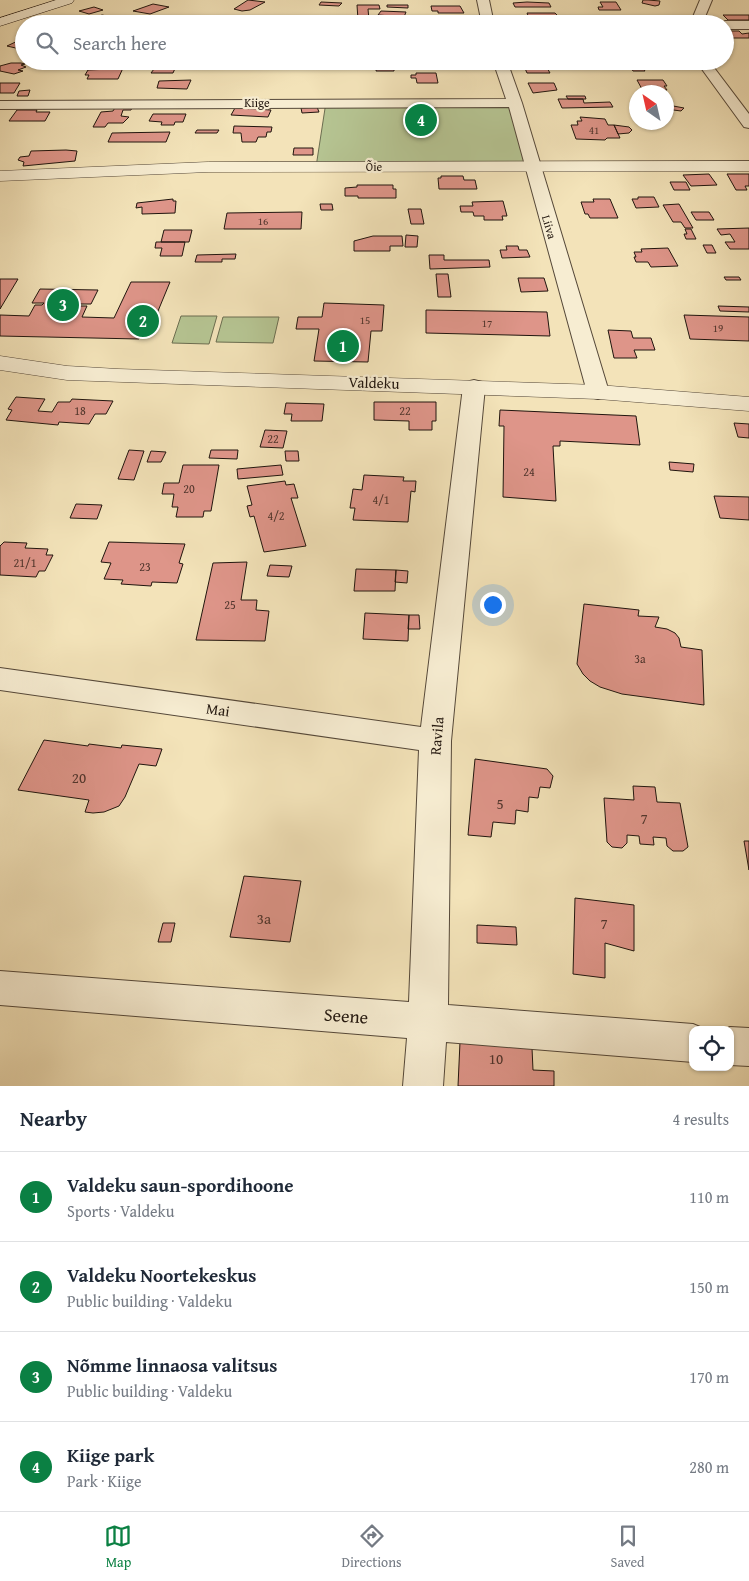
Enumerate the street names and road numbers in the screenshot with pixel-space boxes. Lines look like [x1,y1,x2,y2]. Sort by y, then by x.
street label: Kiige [244,94,270,111]
street label: Õie [366,158,383,175]
street label: Liiva [538,213,561,241]
street label: Valdeku [348,371,401,394]
street label: Mai [205,697,231,722]
street label: Ravila [424,716,449,756]
street label: Seene [323,1000,369,1031]

